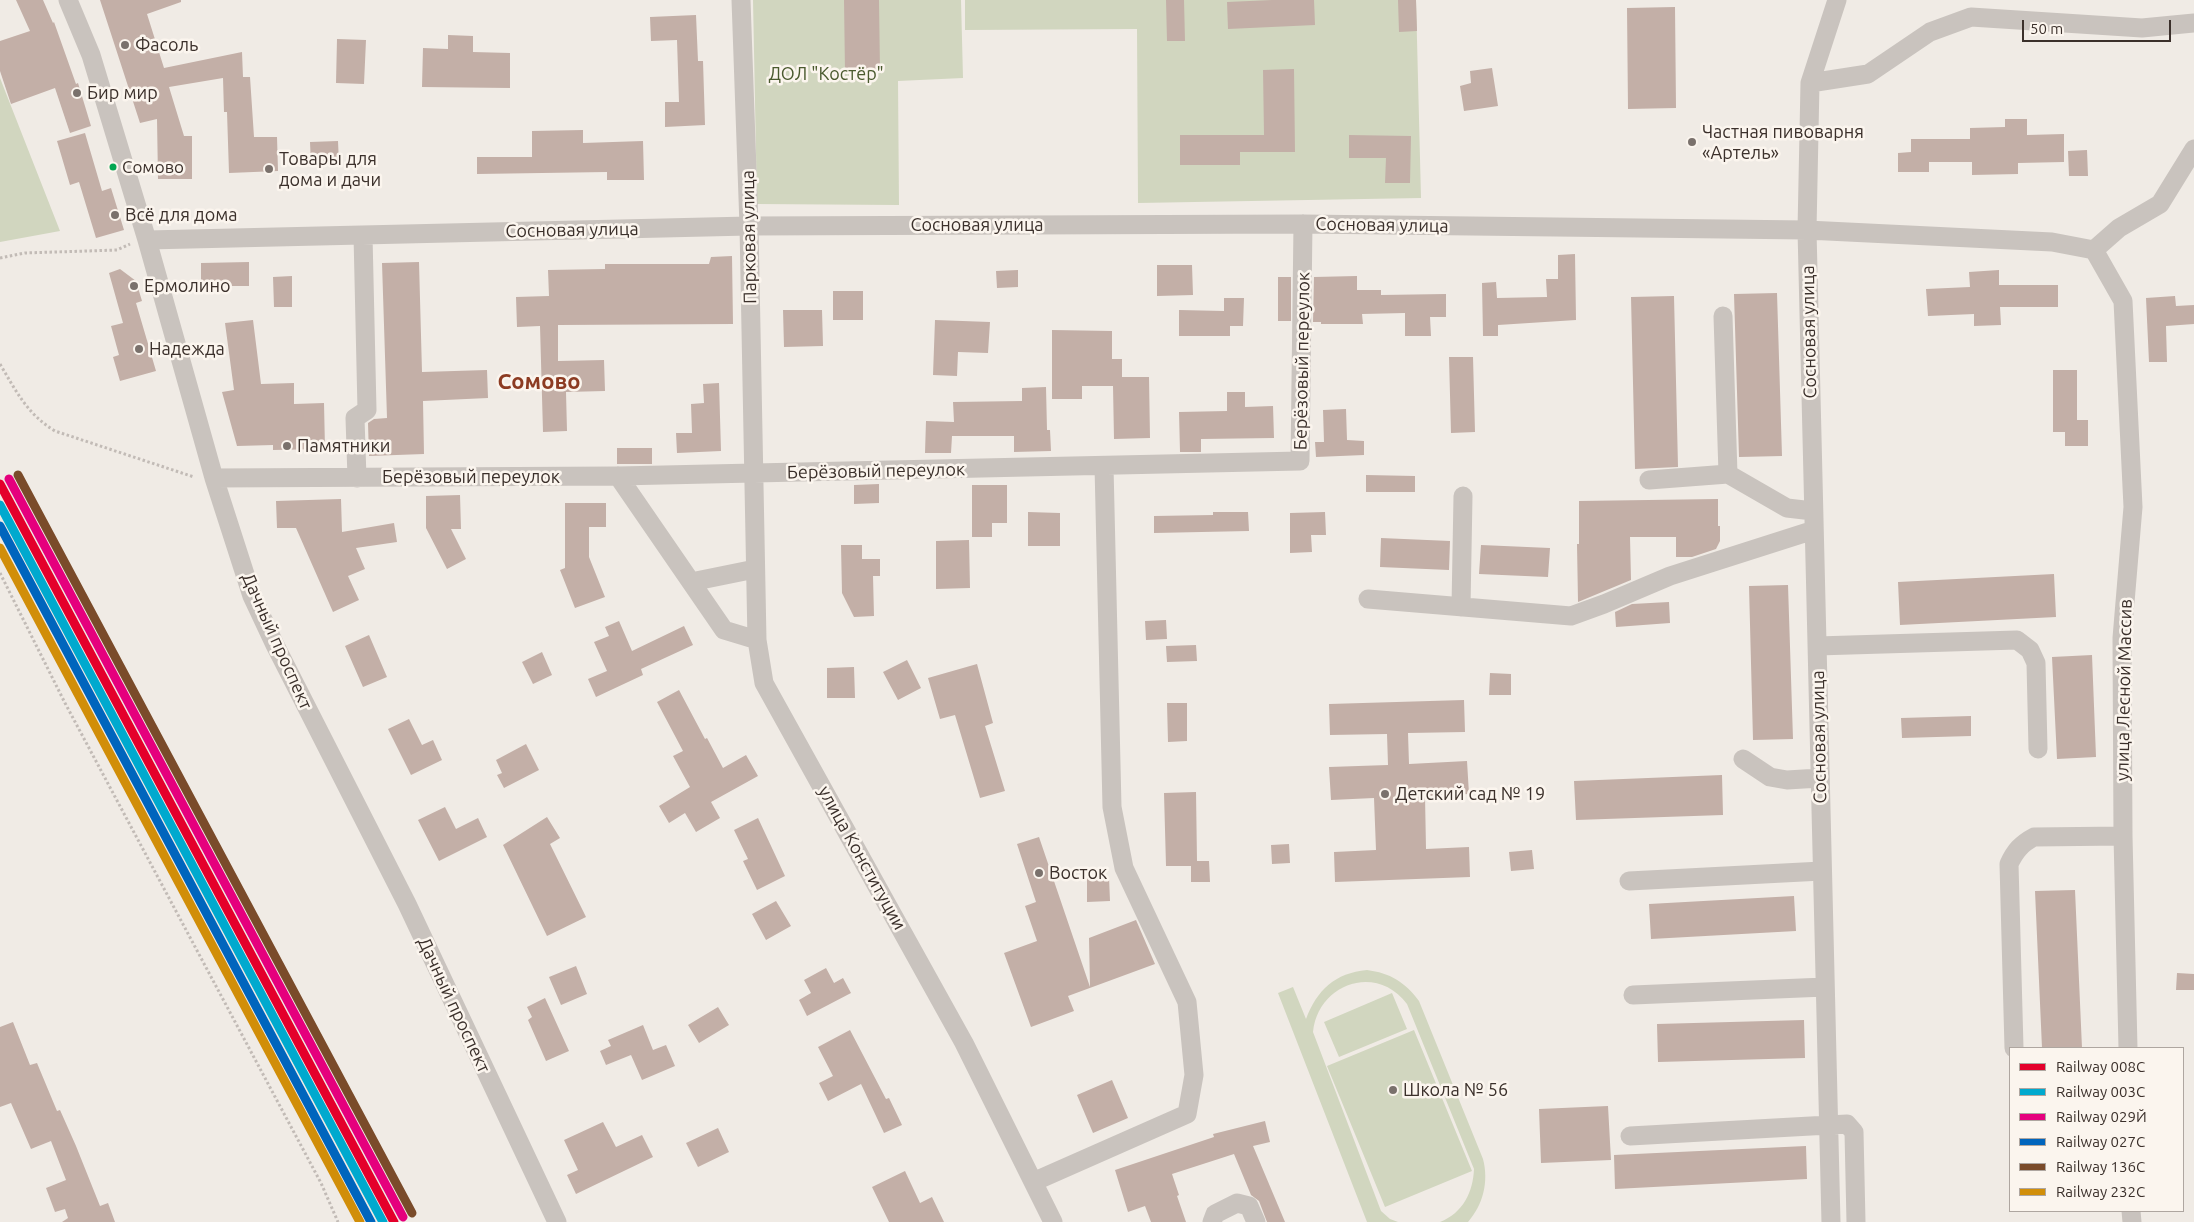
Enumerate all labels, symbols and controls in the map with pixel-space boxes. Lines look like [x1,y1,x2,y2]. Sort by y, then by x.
scale bar [2024,10,2173,42]
text: 50 m [2030,20,2063,37]
place label: Фасоль [135,34,198,56]
marker: Фасоль [119,39,131,51]
park label: ДОЛ "Костёр" [768,63,884,85]
place label: Бир мир [87,82,158,104]
marker: Бир мир [71,87,83,99]
place label: Частная пивоварня «Артель» [1702,121,1864,163]
marker: Частная пивоварня «Артель» [1686,136,1698,148]
place label: Товары для дома и дачи [279,148,381,190]
place label: Сомово [122,157,184,177]
marker: Сомово [108,162,118,172]
marker: Товары для дома и дачи [263,163,275,175]
street label: Парковая улица [737,170,761,304]
place label: Всё для дома [125,204,238,226]
marker: Всё для дома [109,209,121,221]
street label: Сосновая улица [1315,213,1449,237]
street label: Сосновая улица [910,214,1044,236]
street label: Сосновая улица [505,218,639,242]
street label: Сосновая улица [1797,265,1821,399]
street label: Берёзовый переулок [1290,272,1314,450]
place label: Ермолино [144,275,230,297]
marker: Ермолино [128,280,140,292]
place label: Надежда [149,338,225,360]
marker: Надежда [133,343,145,355]
district label: Сомово [497,369,581,395]
place label: Памятники [297,435,391,457]
marker: Памятники [281,440,293,452]
street label: Берёзовый переулок [787,459,965,483]
street label: Берёзовый переулок [382,466,560,488]
street label: Дачный проспект [237,569,317,713]
street label: улица Лесной Массив [2112,599,2136,781]
street label: Сосновая улица [1807,670,1831,804]
street label: улица Конституции [813,782,911,934]
place label: Детский сад № 19 [1395,783,1545,805]
marker: Детский сад № 19 [1379,788,1391,800]
place label: Восток [1049,862,1107,884]
marker: Восток [1033,867,1045,879]
street label: Дачный проспект [413,934,495,1076]
legend [2009,1047,2184,1212]
text: Railway 008С [2056,1058,2145,1075]
place label: Школа № 56 [1403,1079,1508,1101]
text: Railway 003С [2056,1083,2145,1100]
marker: Школа № 56 [1387,1084,1399,1096]
text: Railway 029Й [2056,1108,2147,1125]
text: Railway 027С [2056,1133,2145,1150]
text: Railway 136С [2056,1158,2145,1175]
text: Railway 232C [2056,1183,2145,1200]

